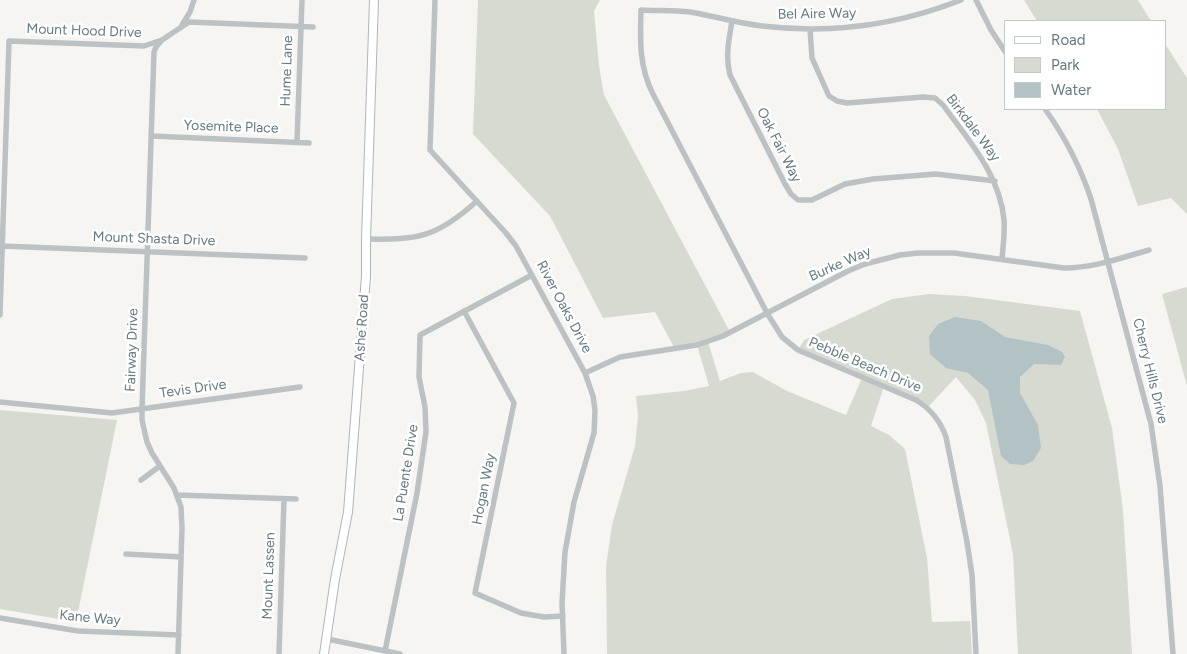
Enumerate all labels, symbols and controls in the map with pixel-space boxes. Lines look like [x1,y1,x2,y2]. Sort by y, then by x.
street label: Bel Aire Way [778,5,856,23]
legend [1004,20,1167,110]
street label: Mount Hood Drive [26,21,142,41]
text: Road [1051,31,1086,49]
street label: Hume Lane [277,35,297,107]
text: Park [1051,56,1080,74]
text: Water [1051,81,1091,99]
street label: Birkdale Way [942,91,1004,165]
street label: Oak Fair Way [753,105,805,185]
street label: Yosemite Place [183,117,279,137]
street label: Mount Shasta Drive [92,228,216,250]
street label: Burke Way [806,243,874,285]
street label: River Oaks Drive [533,258,595,356]
street label: Ashe Road [351,294,373,362]
street label: Fairway Drive [122,308,142,392]
street label: Cherry Hills Drive [1129,317,1171,425]
street label: Pebble Beach Drive [806,334,924,396]
street label: Tevis Drive [159,376,227,402]
street label: La Puente Drive [390,423,422,523]
street label: Hogan Way [469,452,499,526]
street label: Mount Lassen [259,532,279,620]
street label: Kane Way [59,607,121,629]

